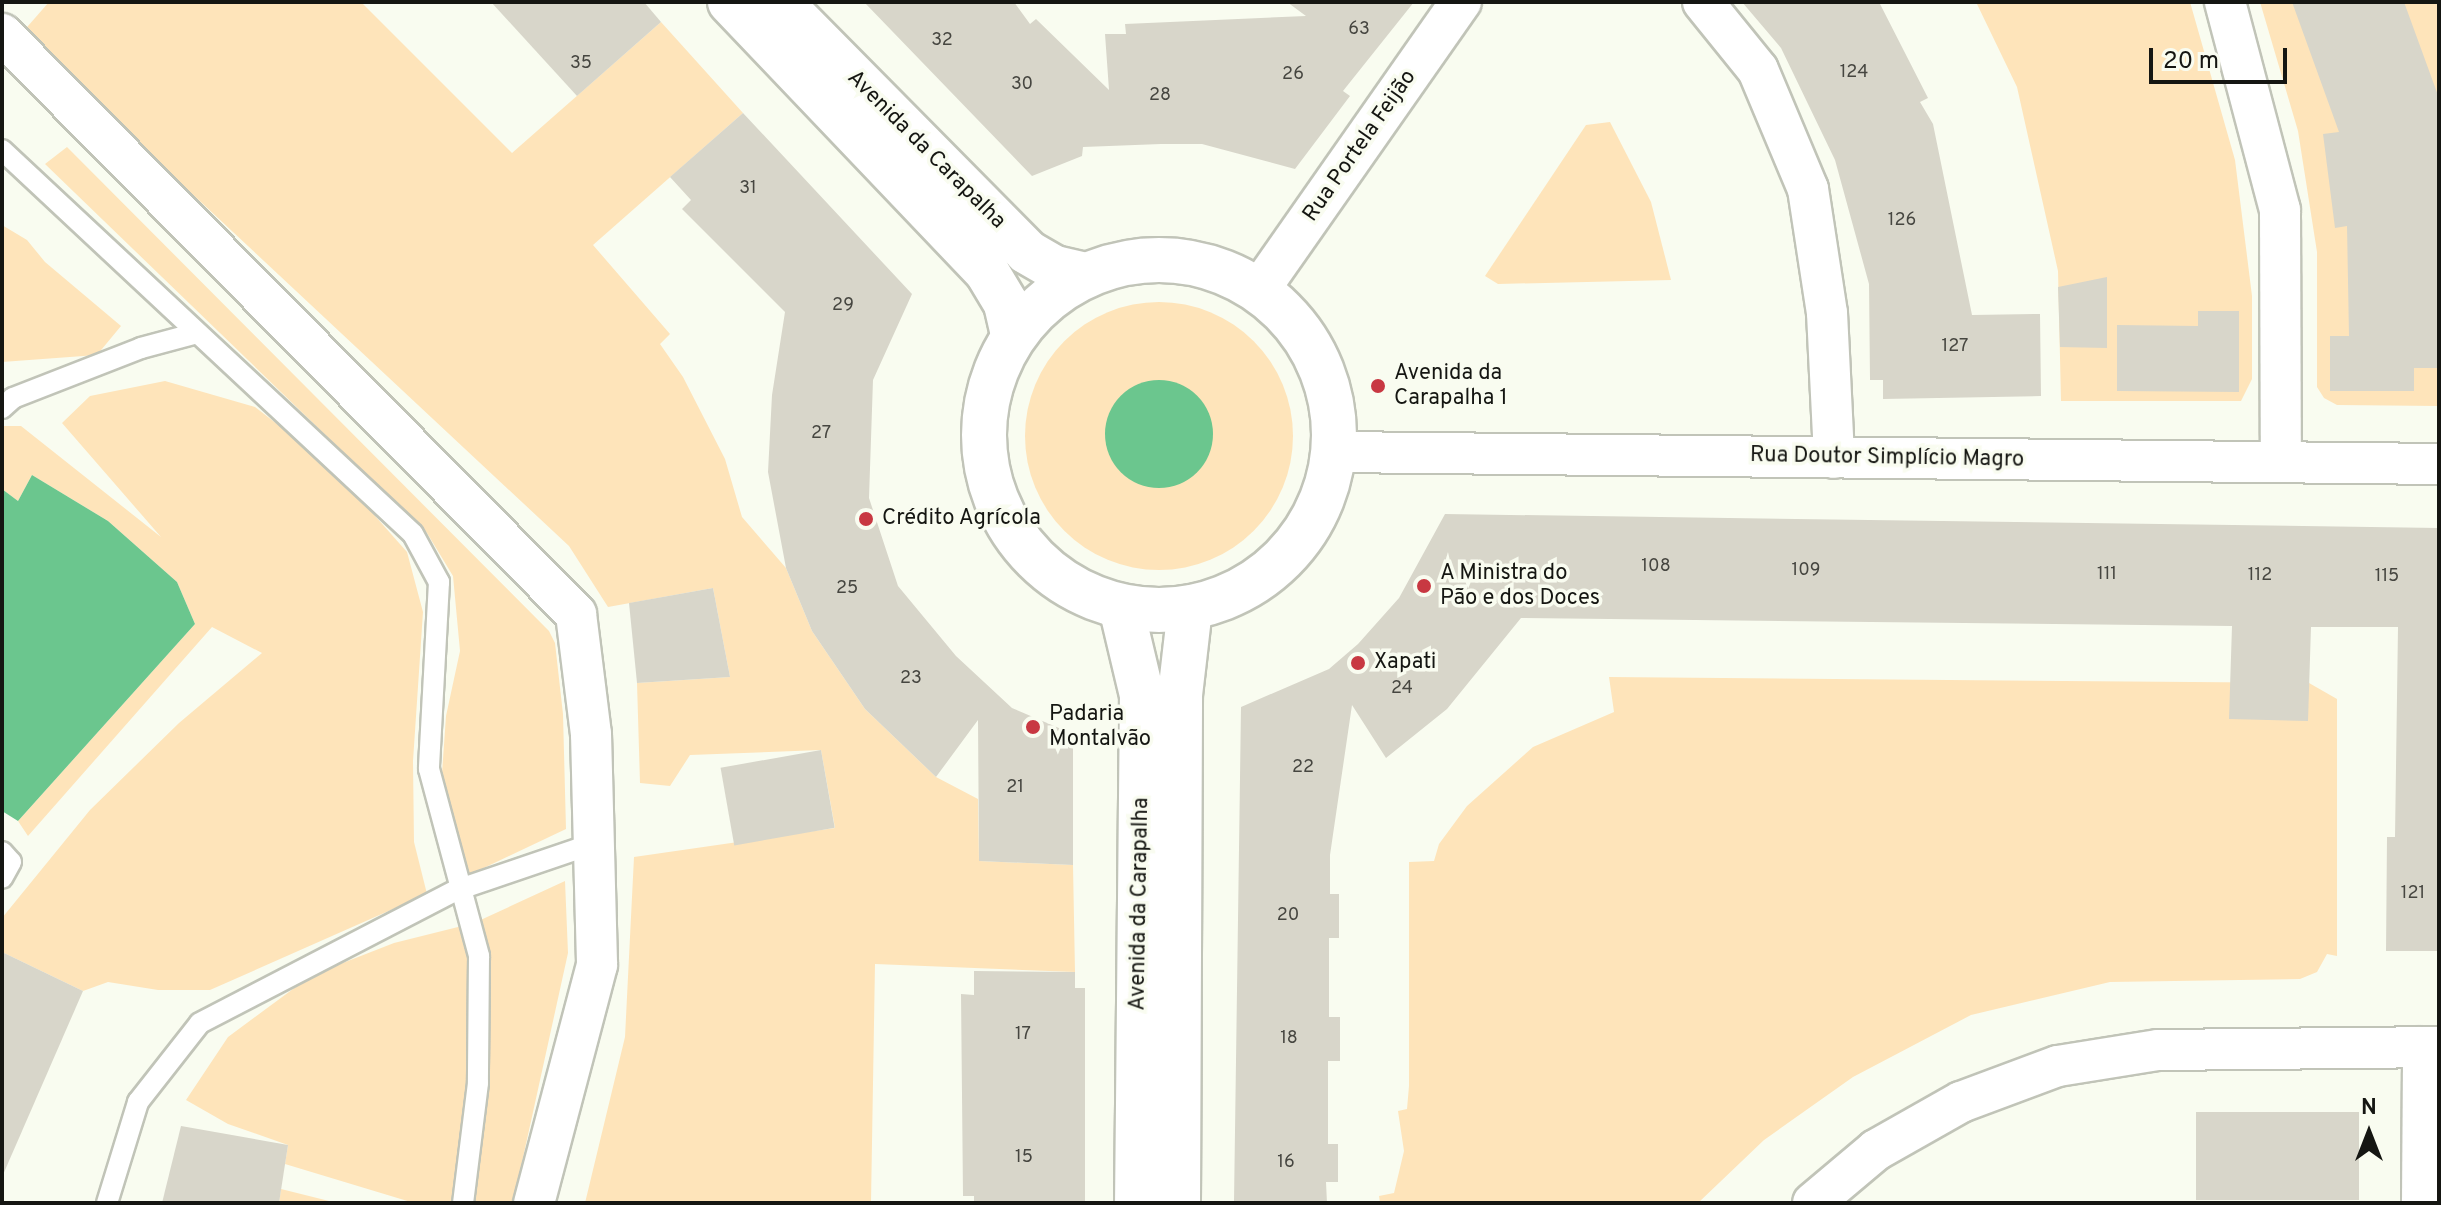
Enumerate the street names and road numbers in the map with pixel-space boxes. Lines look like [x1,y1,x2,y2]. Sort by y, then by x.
street label: Avenida da Carapalha [841,65,1011,235]
street label: Rua Portela Feijão [1298,65,1422,227]
street label: Rua Doutor Simplício Magro [1750,442,2024,474]
street label: Avenida da Carapalha [1125,797,1155,1011]

